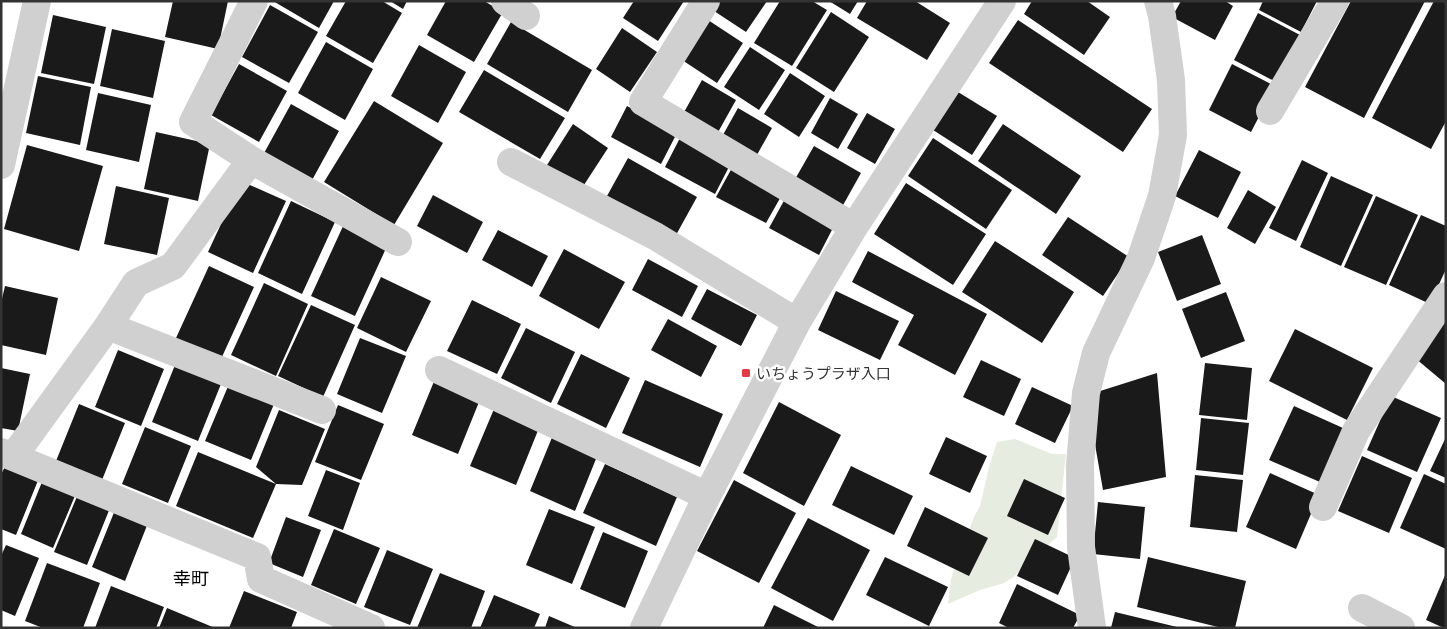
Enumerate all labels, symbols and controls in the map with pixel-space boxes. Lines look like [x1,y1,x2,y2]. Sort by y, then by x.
place label: いちょうプラザ入口 [756,364,891,382]
marker: いちょうプラザ入口 [740,367,752,379]
district label: 幸町 [173,567,209,589]

